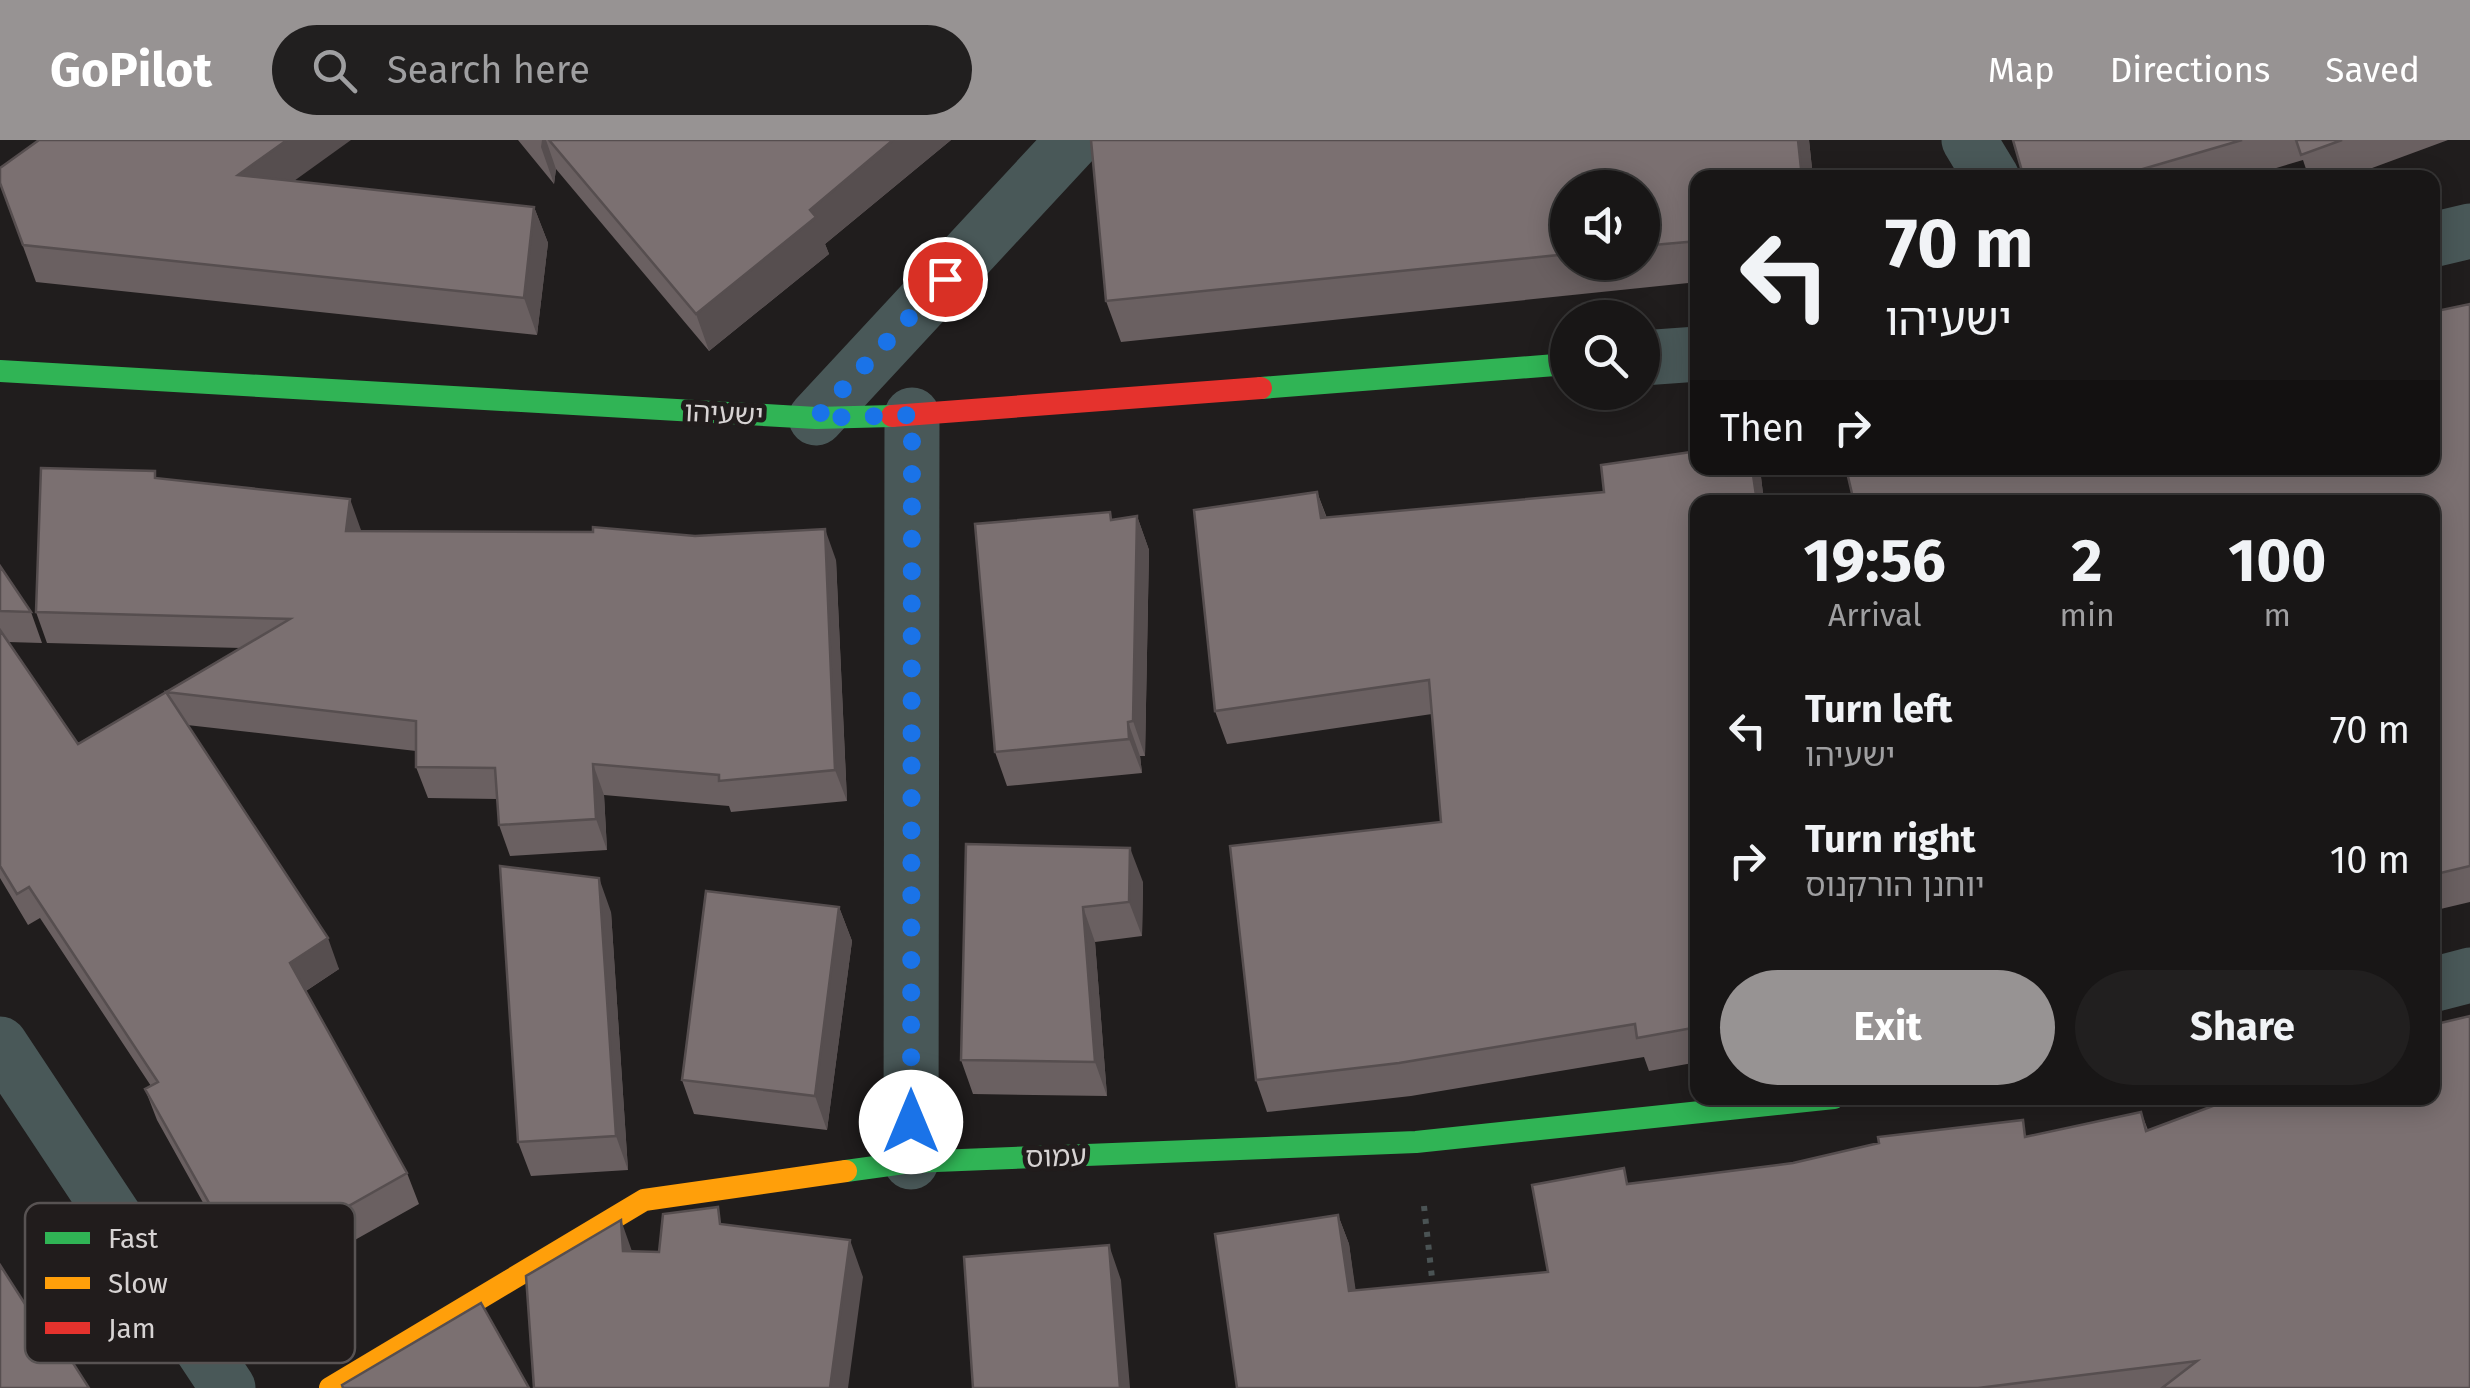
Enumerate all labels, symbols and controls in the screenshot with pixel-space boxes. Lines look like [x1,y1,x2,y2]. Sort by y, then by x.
search box [272,25,972,115]
text: GoPilot [50,41,212,99]
icon: search [307,43,362,98]
text: Search here [387,47,590,93]
text: Map [1988,49,2055,91]
text: Directions [2110,49,2270,91]
text: Saved [2325,49,2420,91]
map controls [1550,170,1660,410]
button: sound [1550,170,1660,280]
text: 70 m [1885,202,2034,286]
icon: left [1720,210,1850,340]
pin [903,237,988,322]
icon: arrive [918,252,973,307]
text: ישעיהו [1885,293,2012,347]
button: search [1550,300,1660,410]
street label: ישעיהו [684,395,764,432]
icon: right [1825,400,1880,455]
text: Then [1720,405,1805,451]
text: 19:56 [1804,525,1946,597]
text: 2 [2072,525,2103,597]
text: 100 [2228,525,2326,597]
text: Arrival [1828,596,1922,634]
text: min [2060,596,2115,634]
text: m [2264,596,2291,634]
text: Turn left [1805,686,1952,732]
icon: left [1720,703,1775,758]
text: 70 m [2330,707,2410,753]
text: ישעיהו [1805,736,1895,774]
text: Turn right [1805,816,1975,862]
icon: right [1720,833,1775,888]
text: 10 m [2330,837,2410,883]
text: יוחנן הורקנוס [1805,866,1985,904]
button: Exit [1720,970,2055,1085]
button: Share [2075,970,2410,1085]
position arrow [859,1070,963,1174]
street label: עמוס [1025,1139,1087,1174]
legend [25,1203,355,1363]
text: Fast [108,1222,159,1255]
text: Slow [108,1267,168,1300]
text: Jam [108,1312,156,1345]

